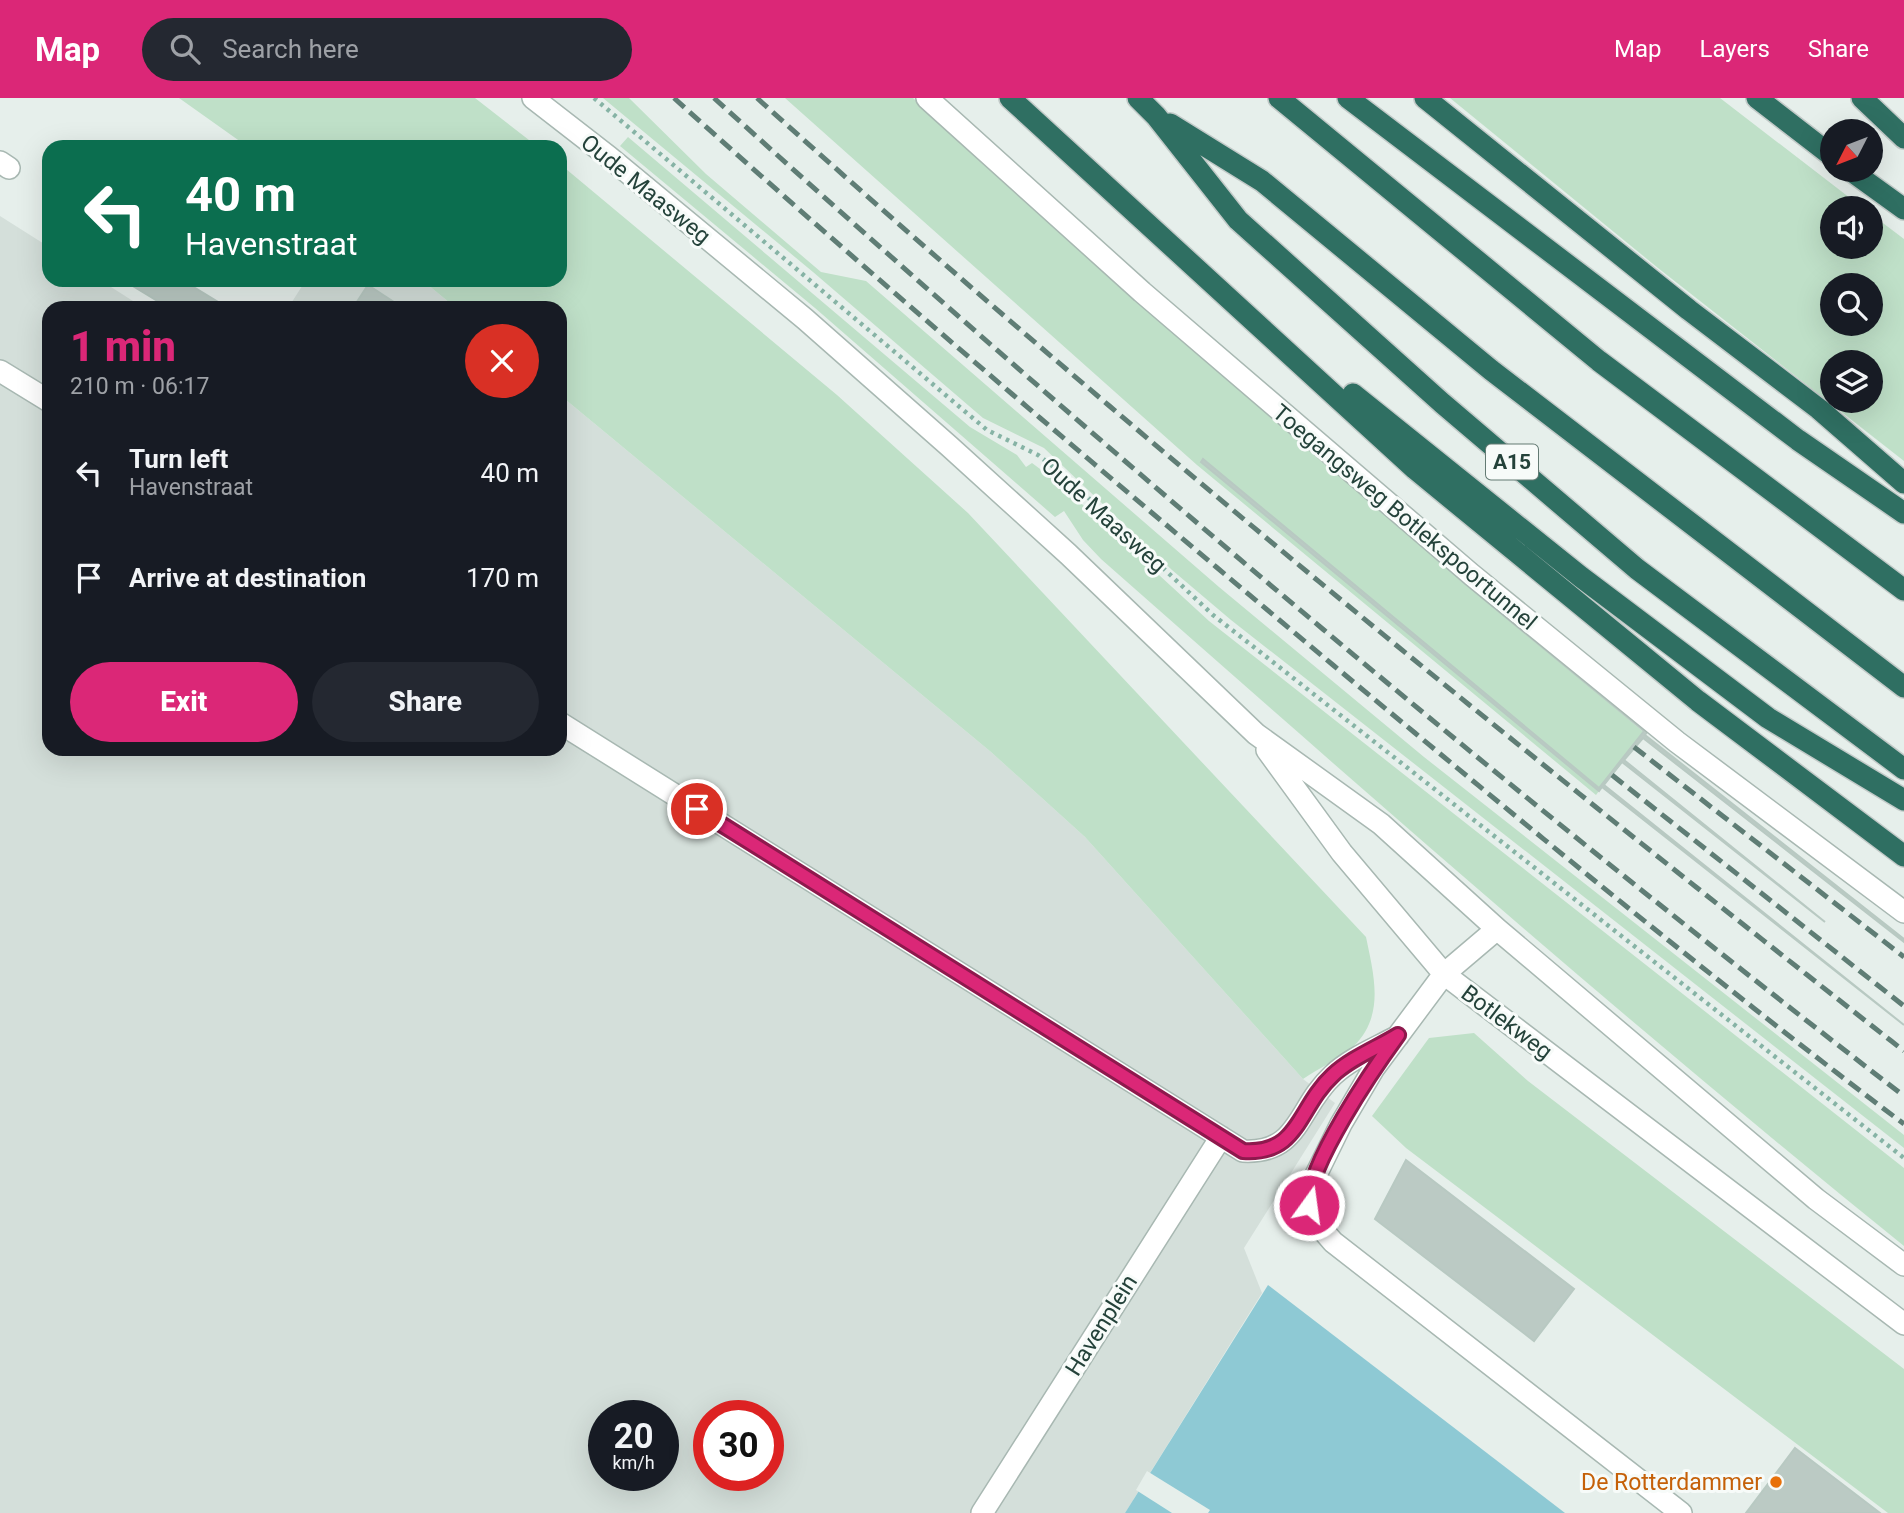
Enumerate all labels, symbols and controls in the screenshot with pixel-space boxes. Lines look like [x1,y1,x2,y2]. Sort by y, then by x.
search box [142,18,632,81]
text: Map [35,30,100,69]
icon: search [166,30,204,68]
text: Search here [222,34,359,64]
text: Map [1614,35,1662,63]
text: Layers [1700,35,1770,63]
text: Share [1808,35,1869,63]
north arrow [1820,119,1883,182]
map controls [1820,119,1883,413]
street label: Oude Maasweg [576,129,716,250]
text: 40 m [185,166,296,223]
icon: left [70,168,161,259]
button: sound [1820,196,1883,259]
text: Havenstraat [185,225,357,263]
button: search [1820,273,1883,336]
text: 1 min [70,322,176,371]
button: close [465,324,539,398]
button: layers [1820,350,1883,413]
text: 210 m · 06:17 [70,373,209,400]
street label: Toegangsweg Botlekspoortunnel [1267,399,1542,636]
text: Turn left [129,444,228,474]
road number: A15 [1486,444,1538,480]
street label: Oude Maasweg [1036,452,1172,579]
icon: left [70,454,108,492]
text: 40 m [481,458,539,488]
text: Havenstraat [129,474,253,501]
icon: arrive [70,559,108,597]
text: Arrive at destination [129,563,366,593]
text: 170 m [466,563,539,593]
button: Exit [70,662,298,742]
button: Share [312,662,539,742]
pin [667,779,727,839]
icon: arrive [678,790,716,828]
street label: Botlekweg [1456,979,1557,1065]
position arrow [1272,1168,1346,1242]
street label: Havenplein [1060,1270,1143,1381]
speed limit sign: 30 [693,1400,784,1491]
text: 20 [613,1416,654,1457]
text: km/h [612,1452,655,1473]
place label: De Rotterdammer [1581,1469,1762,1496]
marker: De Rotterdammer [1768,1474,1784,1490]

